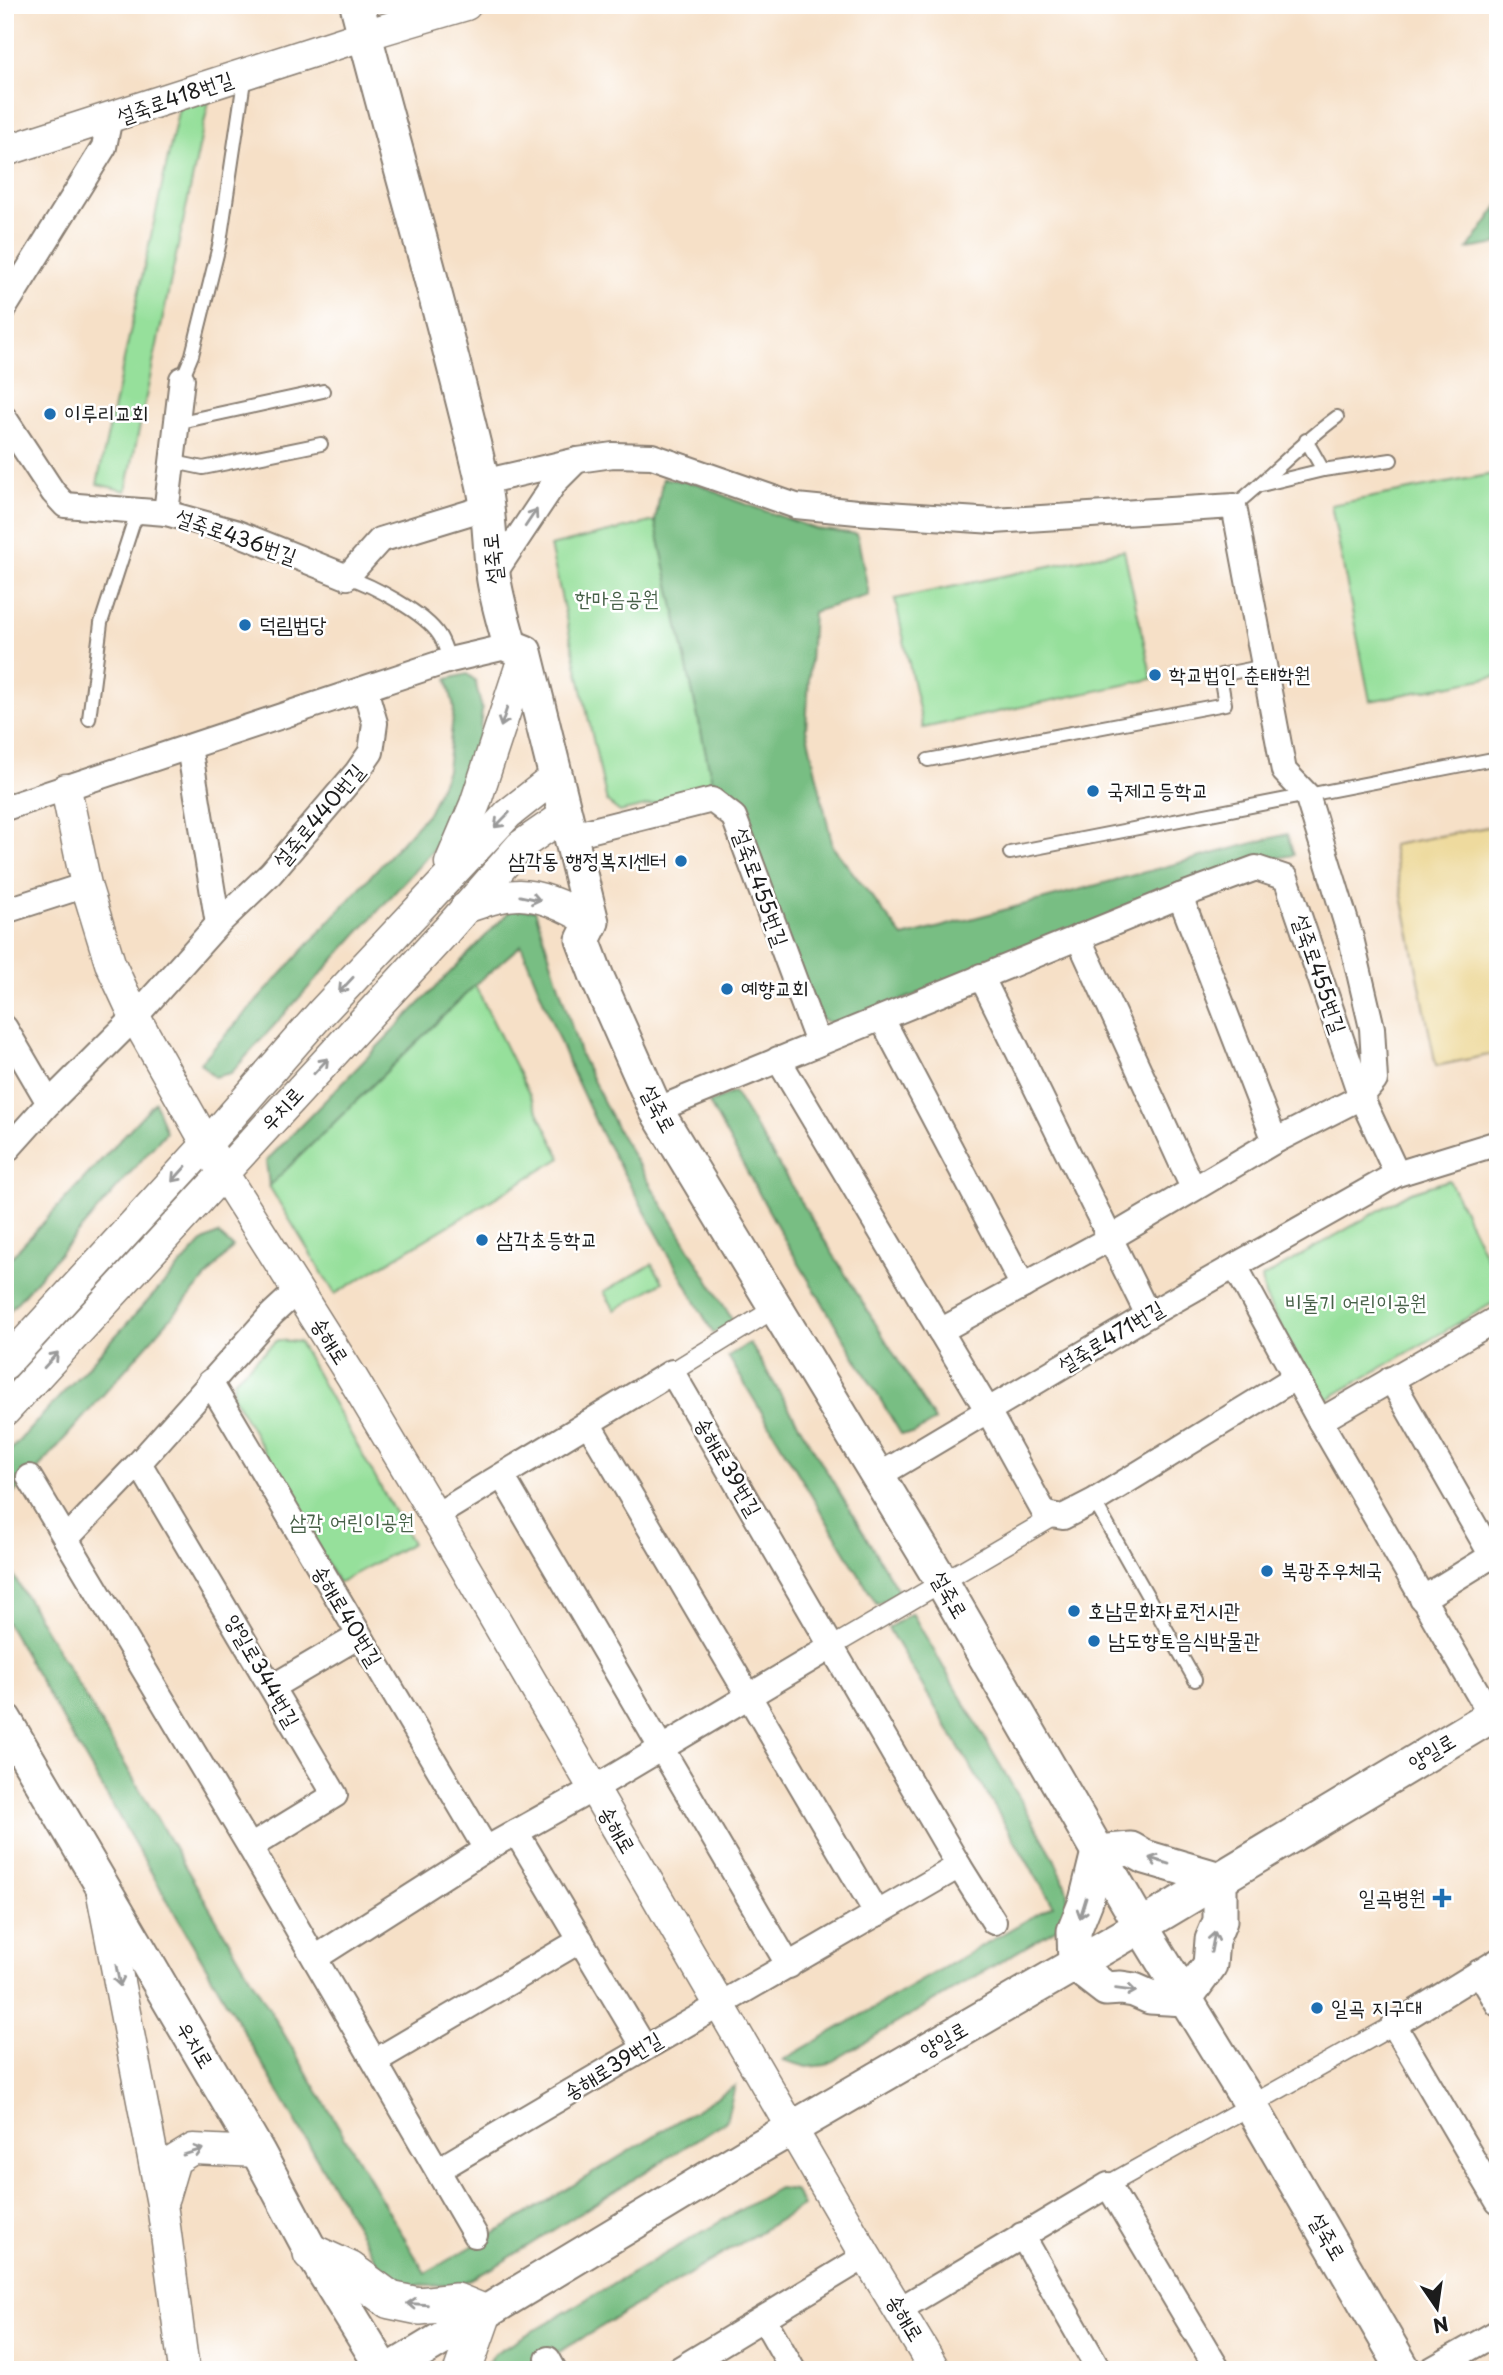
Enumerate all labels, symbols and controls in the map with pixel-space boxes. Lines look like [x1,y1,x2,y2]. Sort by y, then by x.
street label: 설죽로418번길 [112,61,237,131]
place label: 이루리교회 [64,396,149,428]
marker: 이루리교회 [42,406,58,422]
street label: 설죽로436번길 [172,499,302,571]
one-way arrow [524,509,538,528]
street label: 설죽로 [472,532,510,586]
park label: 한마음공원 [575,581,659,613]
place label: 덕림법당 [259,607,327,639]
marker: 덕림법당 [237,617,253,633]
place label: 학교법인 춘태학원 [1169,657,1311,689]
marker: 학교법인 춘태학원 [1147,667,1163,683]
one-way arrow [497,706,509,728]
street label: 설죽로440번길 [264,755,371,874]
place label: 국제고등학교 [1107,773,1208,805]
marker: 국제고등학교 [1085,783,1101,799]
one-way arrow [494,811,511,828]
street label: 설죽로455번길 [726,822,798,950]
place label: 삼각동 행정복지센터 [508,843,667,875]
marker: 삼각동 행정복지센터 [673,853,689,869]
one-way arrow [518,891,541,905]
street label: 설죽로455번길 [1286,909,1356,1037]
place label: 예향교회 [741,971,809,1003]
one-way arrow [338,976,355,993]
marker: 예향교회 [719,981,735,997]
one-way arrow [313,1057,329,1075]
street label: 우치로 [252,1078,310,1137]
street label: 설죽로 [634,1078,686,1138]
one-way arrow [171,1165,187,1183]
place label: 삼각초등학교 [496,1222,597,1254]
marker: 삼각초등학교 [474,1232,490,1248]
park label: 비둘기 어린이공원 [1285,1285,1427,1317]
street label: 설죽로471번길 [1051,1291,1169,1380]
street label: 송해로 [305,1310,359,1370]
one-way arrow [43,1351,59,1369]
street label: 송해로39번길 [688,1410,771,1522]
park label: 삼각 어린이공원 [289,1504,415,1536]
place label: 북광주우체국 [1281,1553,1382,1585]
street label: 송해로40번길 [306,1558,392,1672]
marker: 북광주우체국 [1259,1563,1275,1579]
street label: 설죽로 [924,1564,977,1624]
place label: 호남문화자료전시관 [1088,1593,1240,1625]
marker: 호남문화자료전시관 [1066,1603,1082,1619]
street label: 양일로344번길 [218,1607,309,1733]
place label: 남도향토음식박물관 [1108,1623,1260,1655]
marker: 남도향토음식박물관 [1086,1633,1102,1649]
street label: 양일로 [1401,1724,1461,1777]
street label: 송해로 [592,1799,645,1859]
one-way arrow [1148,1854,1170,1867]
place label: 일곡병원 [1358,1880,1426,1912]
marker: 일곡병원 [1432,1888,1452,1908]
one-way arrow [1076,1897,1088,1919]
one-way arrow [1207,1931,1220,1954]
one-way arrow [112,1964,126,1987]
one-way arrow [1114,1984,1137,1997]
place label: 일곡 지구대 [1331,1990,1422,2022]
marker: 일곡 지구대 [1309,2000,1325,2016]
street label: 양일로 [913,2012,973,2065]
street label: 우치로 [170,2014,223,2074]
street label: 송해로39번길 [556,2022,668,2106]
one-way arrow [182,2145,204,2158]
street label: 설죽로 [1302,2206,1355,2266]
north arrow [1402,2274,1472,2344]
street label: 송해로 [880,2287,933,2347]
one-way arrow [406,2297,429,2310]
text: N [1431,2310,1452,2341]

